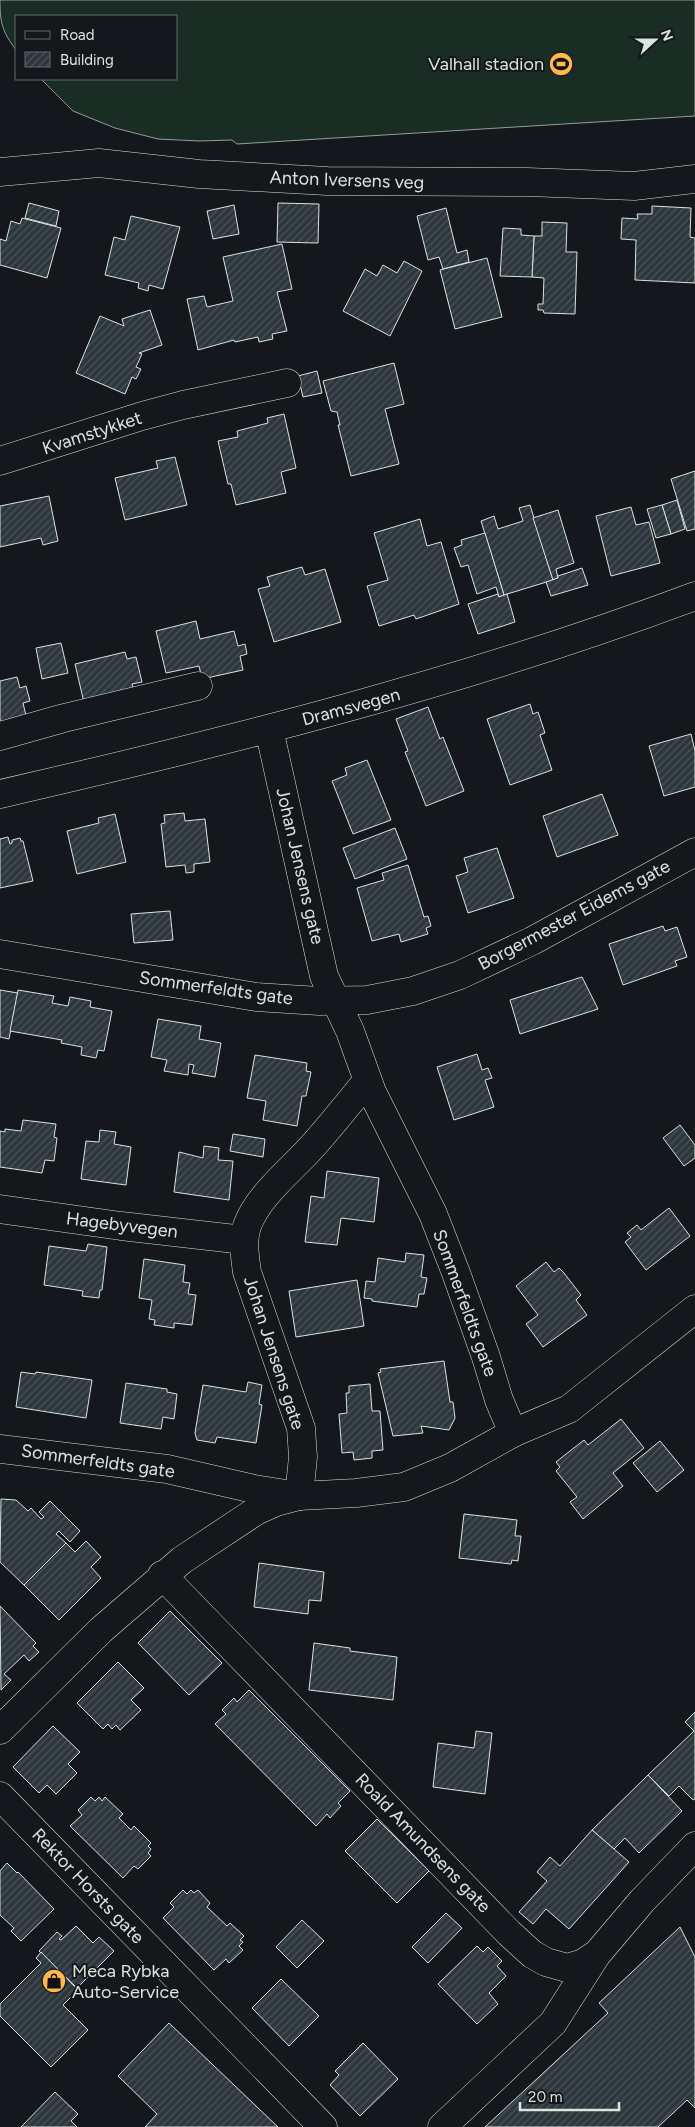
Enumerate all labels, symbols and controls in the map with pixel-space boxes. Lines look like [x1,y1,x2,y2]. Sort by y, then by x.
legend [15,15,178,80]
north arrow [630,15,680,65]
text: Road [60,26,95,44]
text: N [657,27,677,44]
text: Building [60,51,114,69]
sports icon: Valhall stadion [548,51,574,77]
place label: Valhall stadion [428,53,544,75]
street label: Anton Iversens veg [269,166,425,194]
street label: Kvamstykket [40,407,145,459]
street label: Dramsvegen [299,683,403,731]
street label: Johan Jensens gate [271,786,329,947]
street label: Borgermester Eidems gate [474,855,674,975]
street label: Sommerfeldts gate [138,966,294,1010]
street label: Hagebyvegen [65,1207,179,1243]
street label: Sommerfeldts gate [428,1226,502,1380]
street label: Johan Jensens gate [239,1274,309,1433]
street label: Sommerfeldts gate [20,1439,176,1483]
street label: Roald Amundsens gate [351,1769,495,1917]
street label: Rektor Horsts gate [27,1824,149,1948]
place label: Meca Rybka Auto-Service [72,1960,179,2003]
shop icon: Meca Rybka Auto-Service [41,1968,67,1994]
scale bar [520,2080,619,2112]
text: 20 m [528,2088,562,2106]

